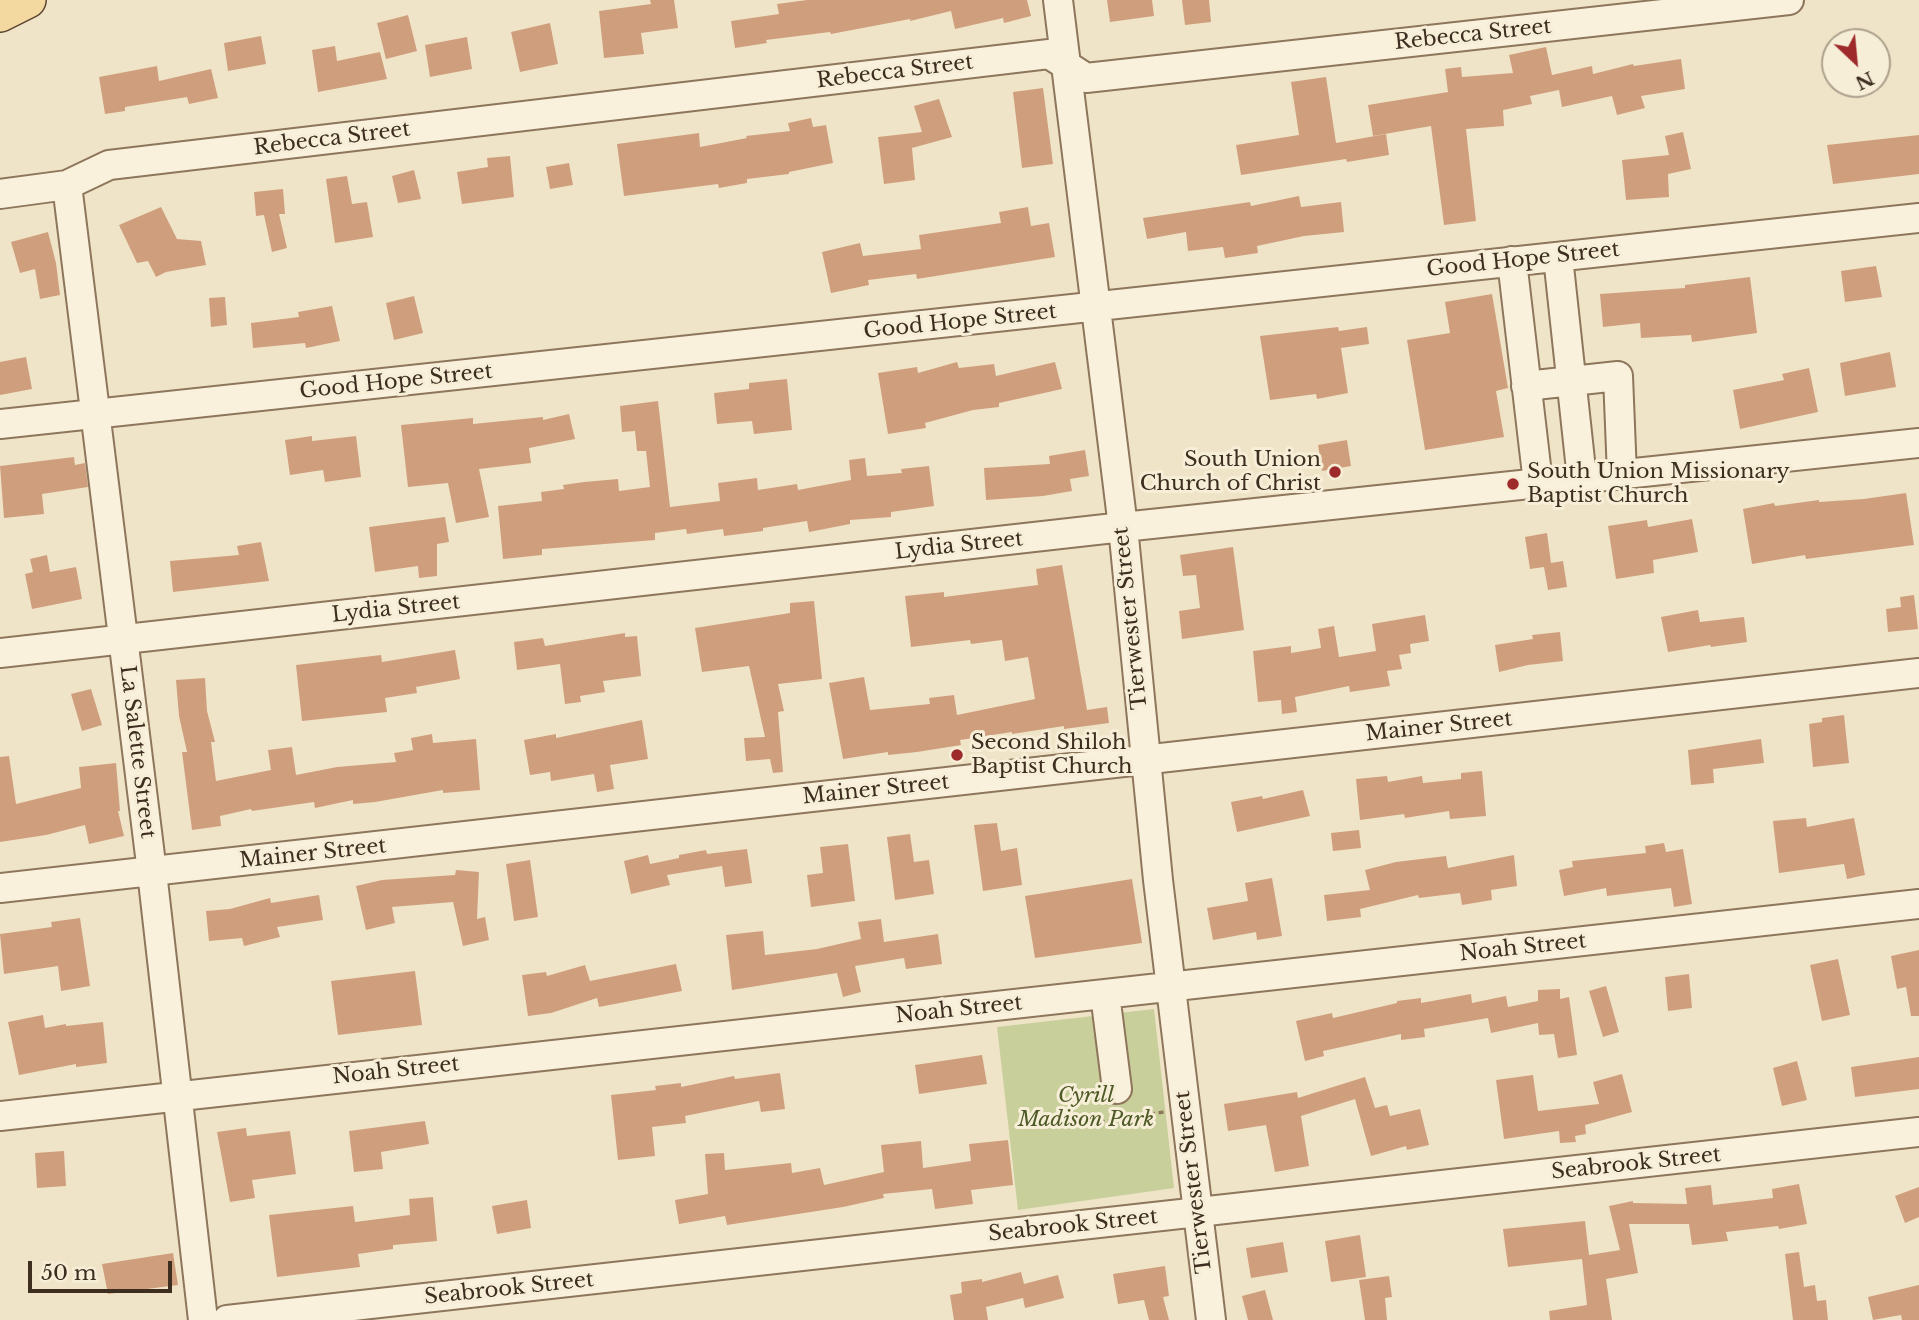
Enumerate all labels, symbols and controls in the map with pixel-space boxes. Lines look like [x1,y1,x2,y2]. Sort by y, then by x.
street label: Rebecca Street [1393,14,1553,56]
north arrow [1821,28,1891,98]
street label: Rebecca Street [815,50,975,94]
text: N [1851,66,1878,95]
street label: Rebecca Street [252,117,412,161]
street label: Good Hope Street [1425,237,1621,283]
street label: Good Hope Street [862,299,1058,345]
street label: Good Hope Street [298,359,494,405]
place label: South Union Church of Christ [1140,447,1321,497]
place label: South Union Missionary Baptist Church [1527,459,1790,509]
marker: South Union Church of Christ [1327,464,1343,480]
marker: South Union Missionary Baptist Church [1505,476,1521,492]
street label: Tierwester Street [1109,525,1153,711]
street label: Lydia Street [894,527,1024,565]
street label: Lydia Street [331,590,461,628]
street label: La Salette Street [114,664,160,840]
street label: Mainer Street [1364,707,1514,747]
place label: Second Shiloh Baptist Church [971,730,1132,780]
marker: Second Shiloh Baptist Church [949,747,965,763]
street label: Mainer Street [801,770,951,810]
street label: Mainer Street [238,834,388,874]
street label: Noah Street [1458,929,1588,967]
street label: Noah Street [894,991,1024,1029]
street label: Noah Street [331,1052,461,1090]
park label: Cyrill Madison Park [1018,1083,1154,1133]
street label: Tierwester Street [1170,1089,1218,1275]
street label: Seabrook Street [1550,1143,1722,1185]
street label: Seabrook Street [987,1205,1159,1247]
scale bar [32,1246,175,1290]
text: 50 m [41,1260,96,1286]
street label: Seabrook Street [423,1268,595,1310]

